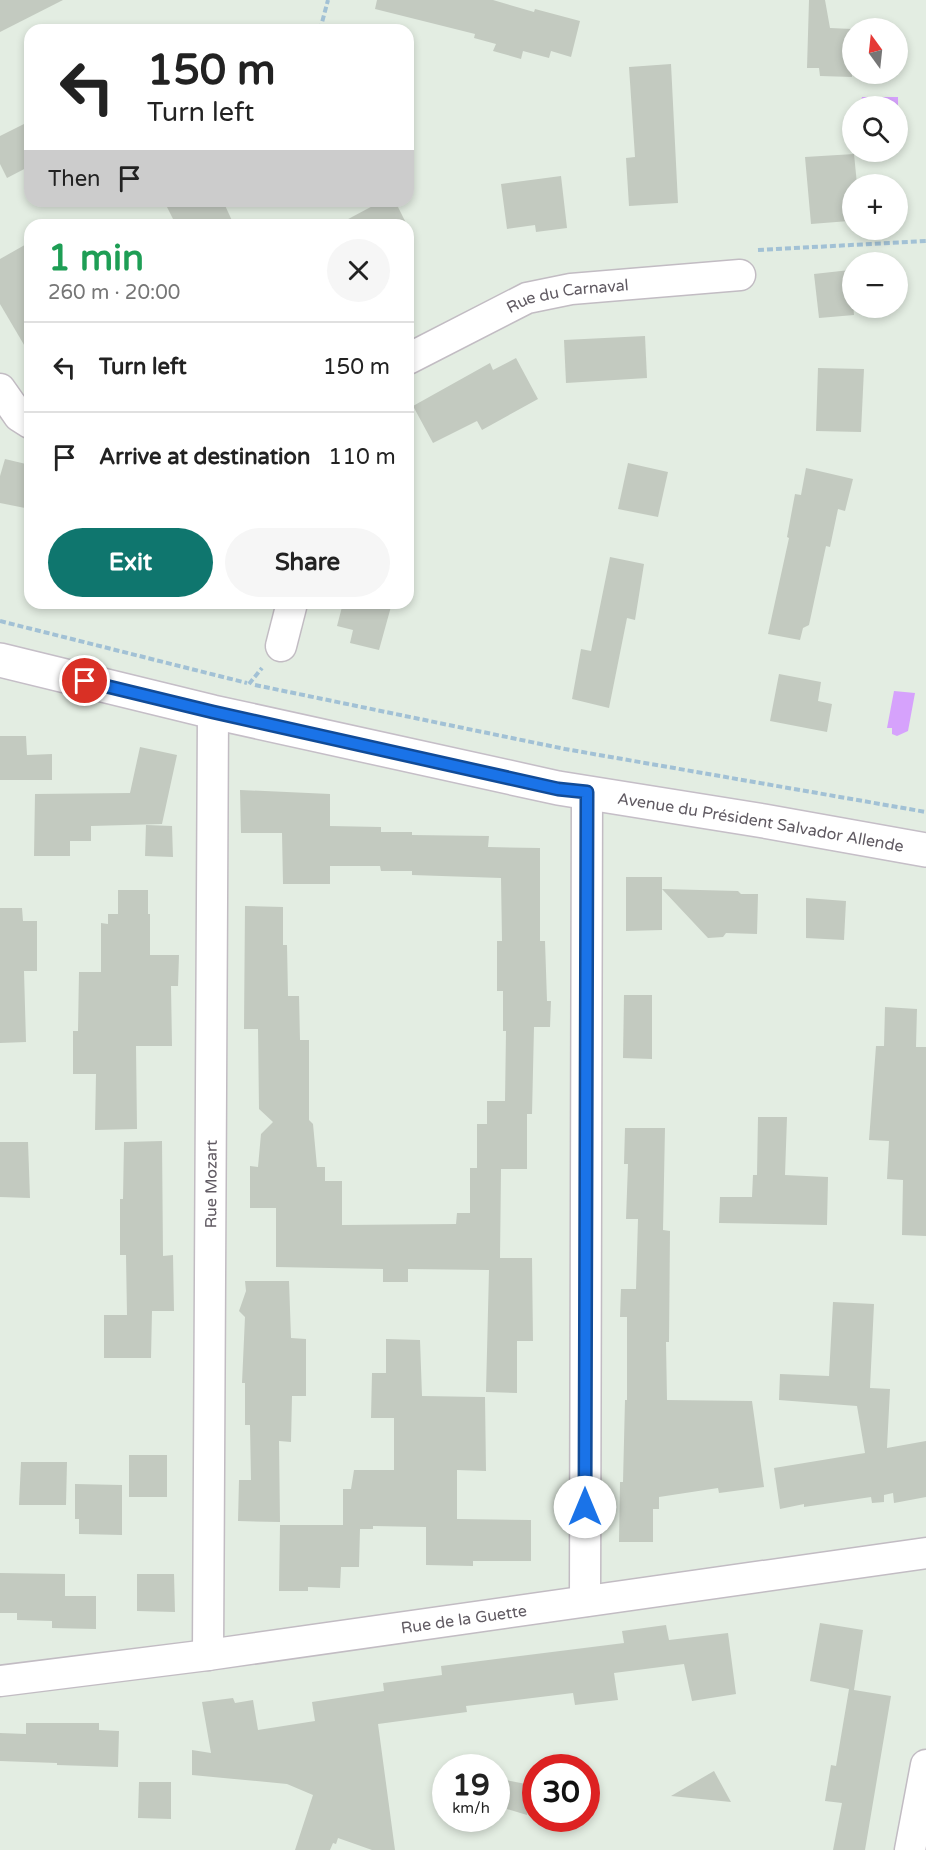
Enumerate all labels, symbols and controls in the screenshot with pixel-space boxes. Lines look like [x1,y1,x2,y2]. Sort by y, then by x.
north arrow [842,18,908,84]
map controls [842,18,908,318]
text: 150 m [147,45,276,96]
icon: left [48,48,126,126]
text: Turn left [147,96,254,129]
button: search [842,96,908,162]
icon: arrive [113,162,146,195]
text: Then [48,166,101,192]
button: + [842,174,908,240]
text: 1 min [48,237,144,280]
button: close [327,239,390,302]
button: − [842,252,908,318]
street label: Rue du Carnaval [503,275,629,318]
text: 260 m · 20:00 [48,281,180,305]
icon: left [48,351,81,384]
text: Turn left [99,354,187,380]
text: 150 m [323,354,390,380]
icon: arrive [48,441,81,474]
text: Arrive at destination [99,444,310,470]
text: 110 m [328,444,396,470]
button: Exit [48,528,213,597]
button: Share [225,528,390,597]
pin [59,655,110,706]
icon: arrive [68,664,101,697]
street label: Avenue du Président Salvador Allende [616,789,905,857]
street label: Rue Mozart [201,1140,222,1228]
position arrow [553,1475,617,1539]
street label: Rue de la Guette [400,1601,528,1638]
speed limit sign: 30 [522,1754,600,1832]
text: 19 [452,1767,490,1804]
text: km/h [452,1799,490,1817]

